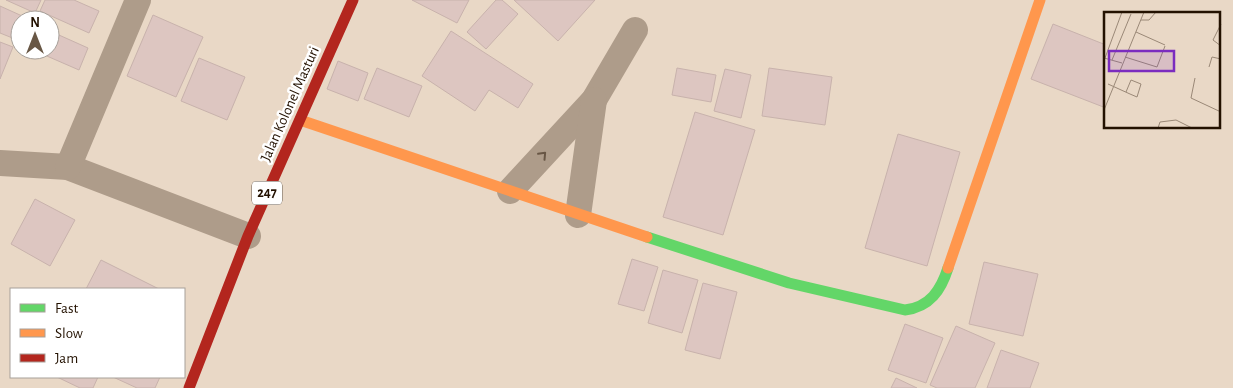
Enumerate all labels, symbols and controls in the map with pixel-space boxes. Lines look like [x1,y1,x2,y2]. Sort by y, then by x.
north arrow [10,10,60,60]
inset map [1104,12,1220,129]
text: N [30,16,40,30]
street label: Jalan Kolonel Masturi [258,44,322,164]
one-way arrow [537,152,546,161]
road number: 247 [252,182,282,204]
legend [10,288,185,378]
text: Fast [55,301,79,316]
text: Slow [55,326,83,341]
text: Jam [55,351,78,366]

